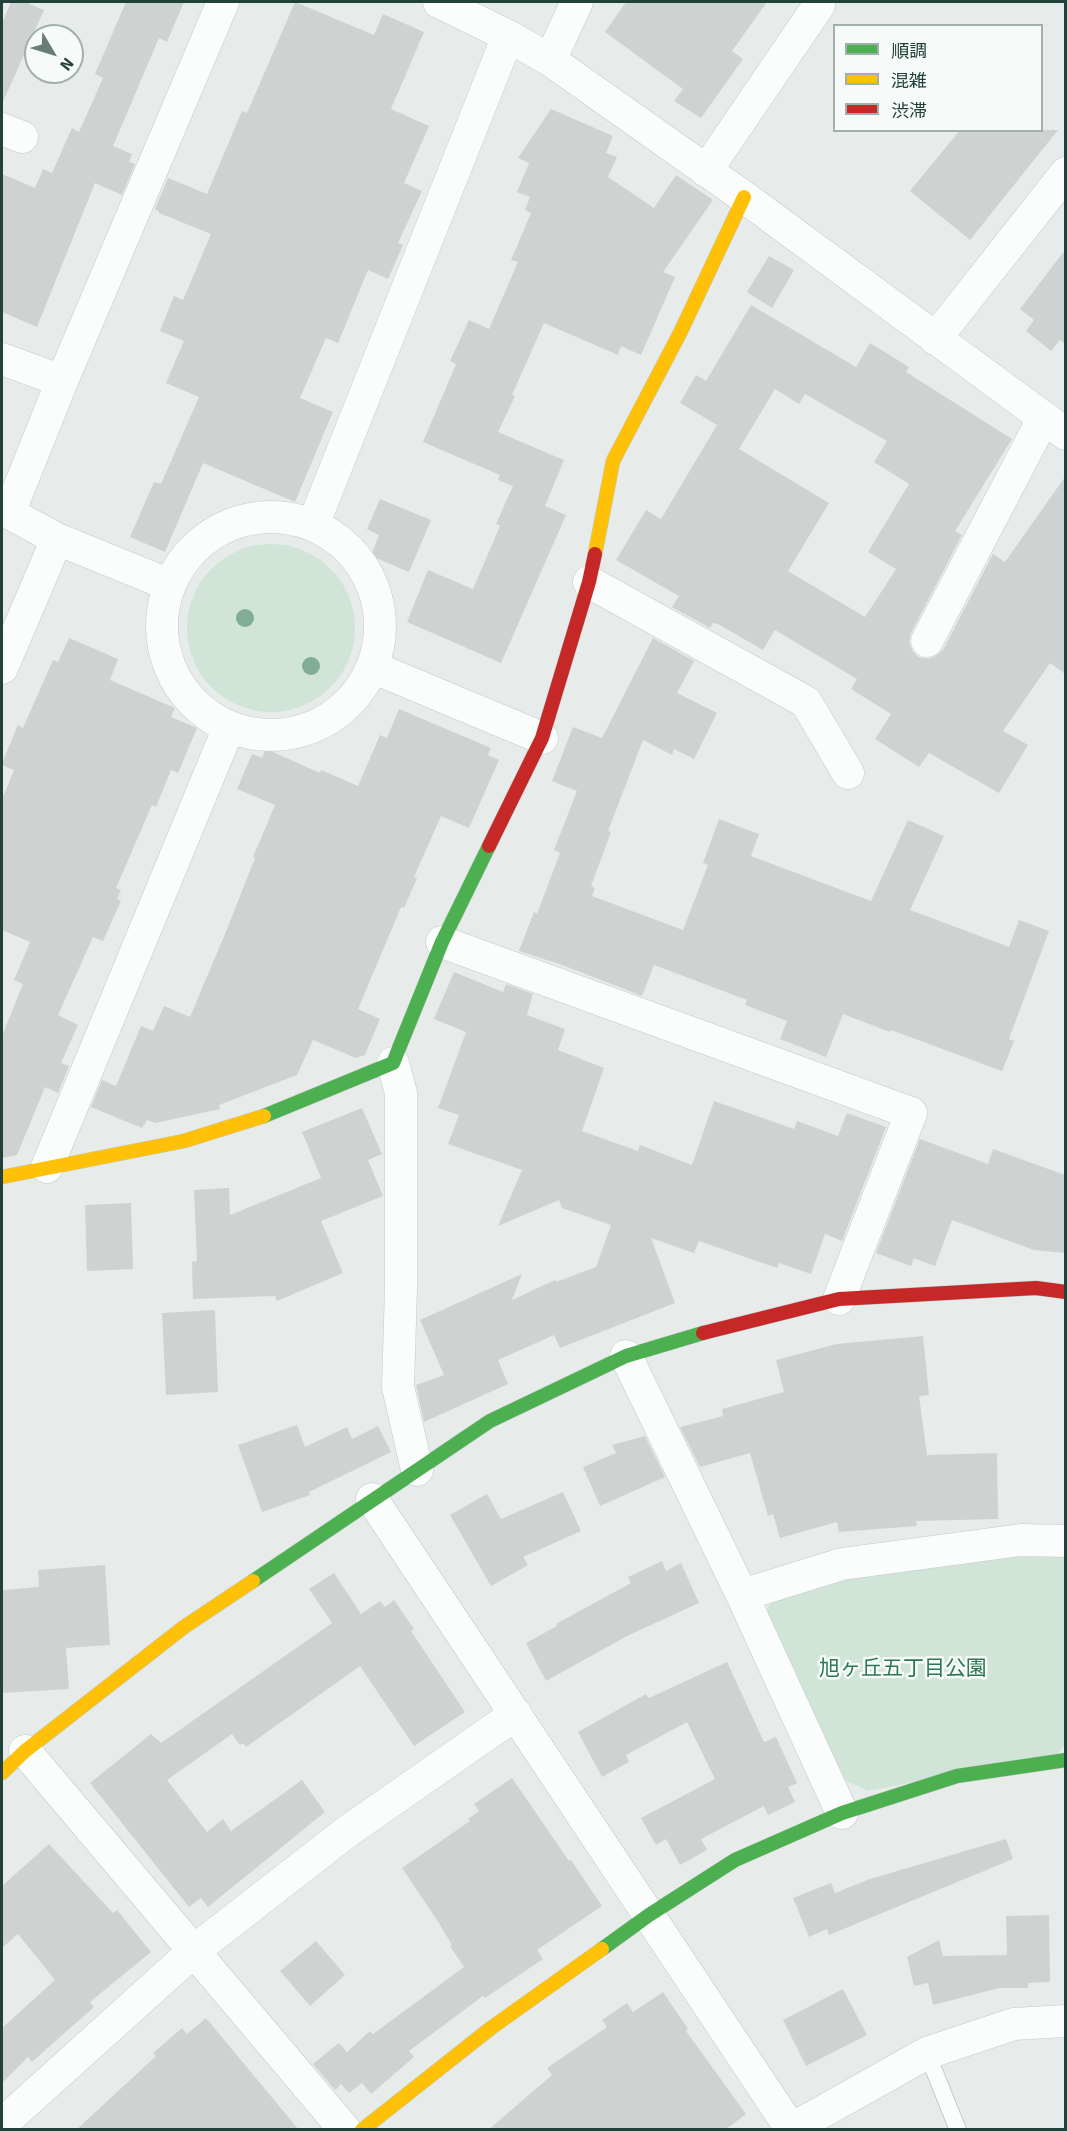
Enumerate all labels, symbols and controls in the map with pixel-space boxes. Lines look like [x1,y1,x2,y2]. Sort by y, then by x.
north arrow [24,24,84,84]
legend [833,24,1043,132]
text: 順調 [891,40,927,62]
text: N [55,53,78,74]
text: 混雑 [891,70,927,92]
text: 渋滞 [891,100,927,122]
park label: 旭ヶ丘五丁目公園 [819,1656,987,1682]

